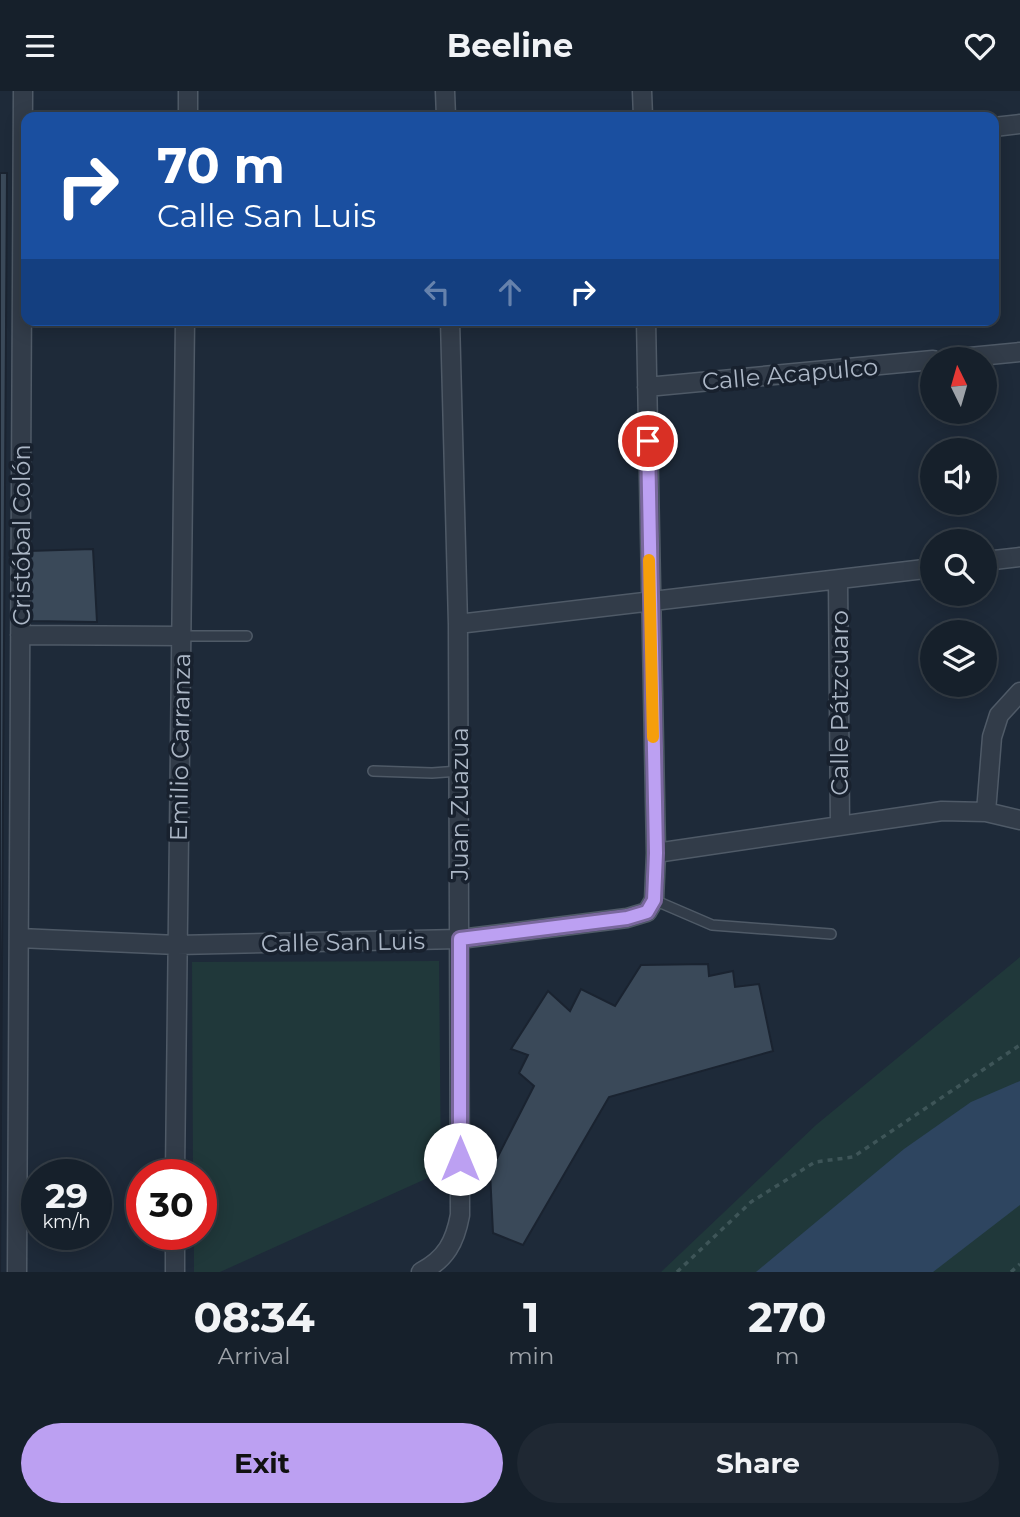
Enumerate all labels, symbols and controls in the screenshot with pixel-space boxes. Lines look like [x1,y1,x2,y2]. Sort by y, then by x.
text: Beeline [447,26,573,65]
icon: menu [21,27,59,65]
icon: heart [961,27,999,65]
text: 70 m [157,136,285,195]
icon: right [42,140,133,231]
text: Calle San Luis [157,196,376,235]
icon: left [418,273,456,311]
icon: ahead [491,273,529,311]
icon: right [564,273,602,311]
north arrow [920,347,998,423]
map controls [920,347,997,697]
street label: Calle Acapulco [701,352,879,396]
pin [618,411,678,471]
icon: arrive [629,422,667,460]
button: sound [920,438,997,515]
street label: Cristóbal Colón [7,444,36,626]
button: search [920,529,997,606]
street label: Calle Pátzcuaro [825,610,854,796]
button: layers [920,620,997,697]
street label: Emilio Carranza [164,653,196,841]
street label: Juan Zuazua [445,727,474,882]
street label: Calle San Luis [261,926,425,958]
position arrow [423,1122,497,1196]
speed limit sign: 30 [126,1159,217,1250]
text: 29 [45,1174,88,1217]
text: km/h [42,1211,91,1233]
text: 08:34 [194,1291,315,1343]
text: 1 [523,1291,540,1343]
text: 270 [748,1291,826,1343]
text: Arrival [218,1342,290,1370]
text: min [508,1342,554,1370]
text: m [775,1342,799,1370]
button: Exit [21,1423,503,1503]
button: Share [517,1423,999,1503]

